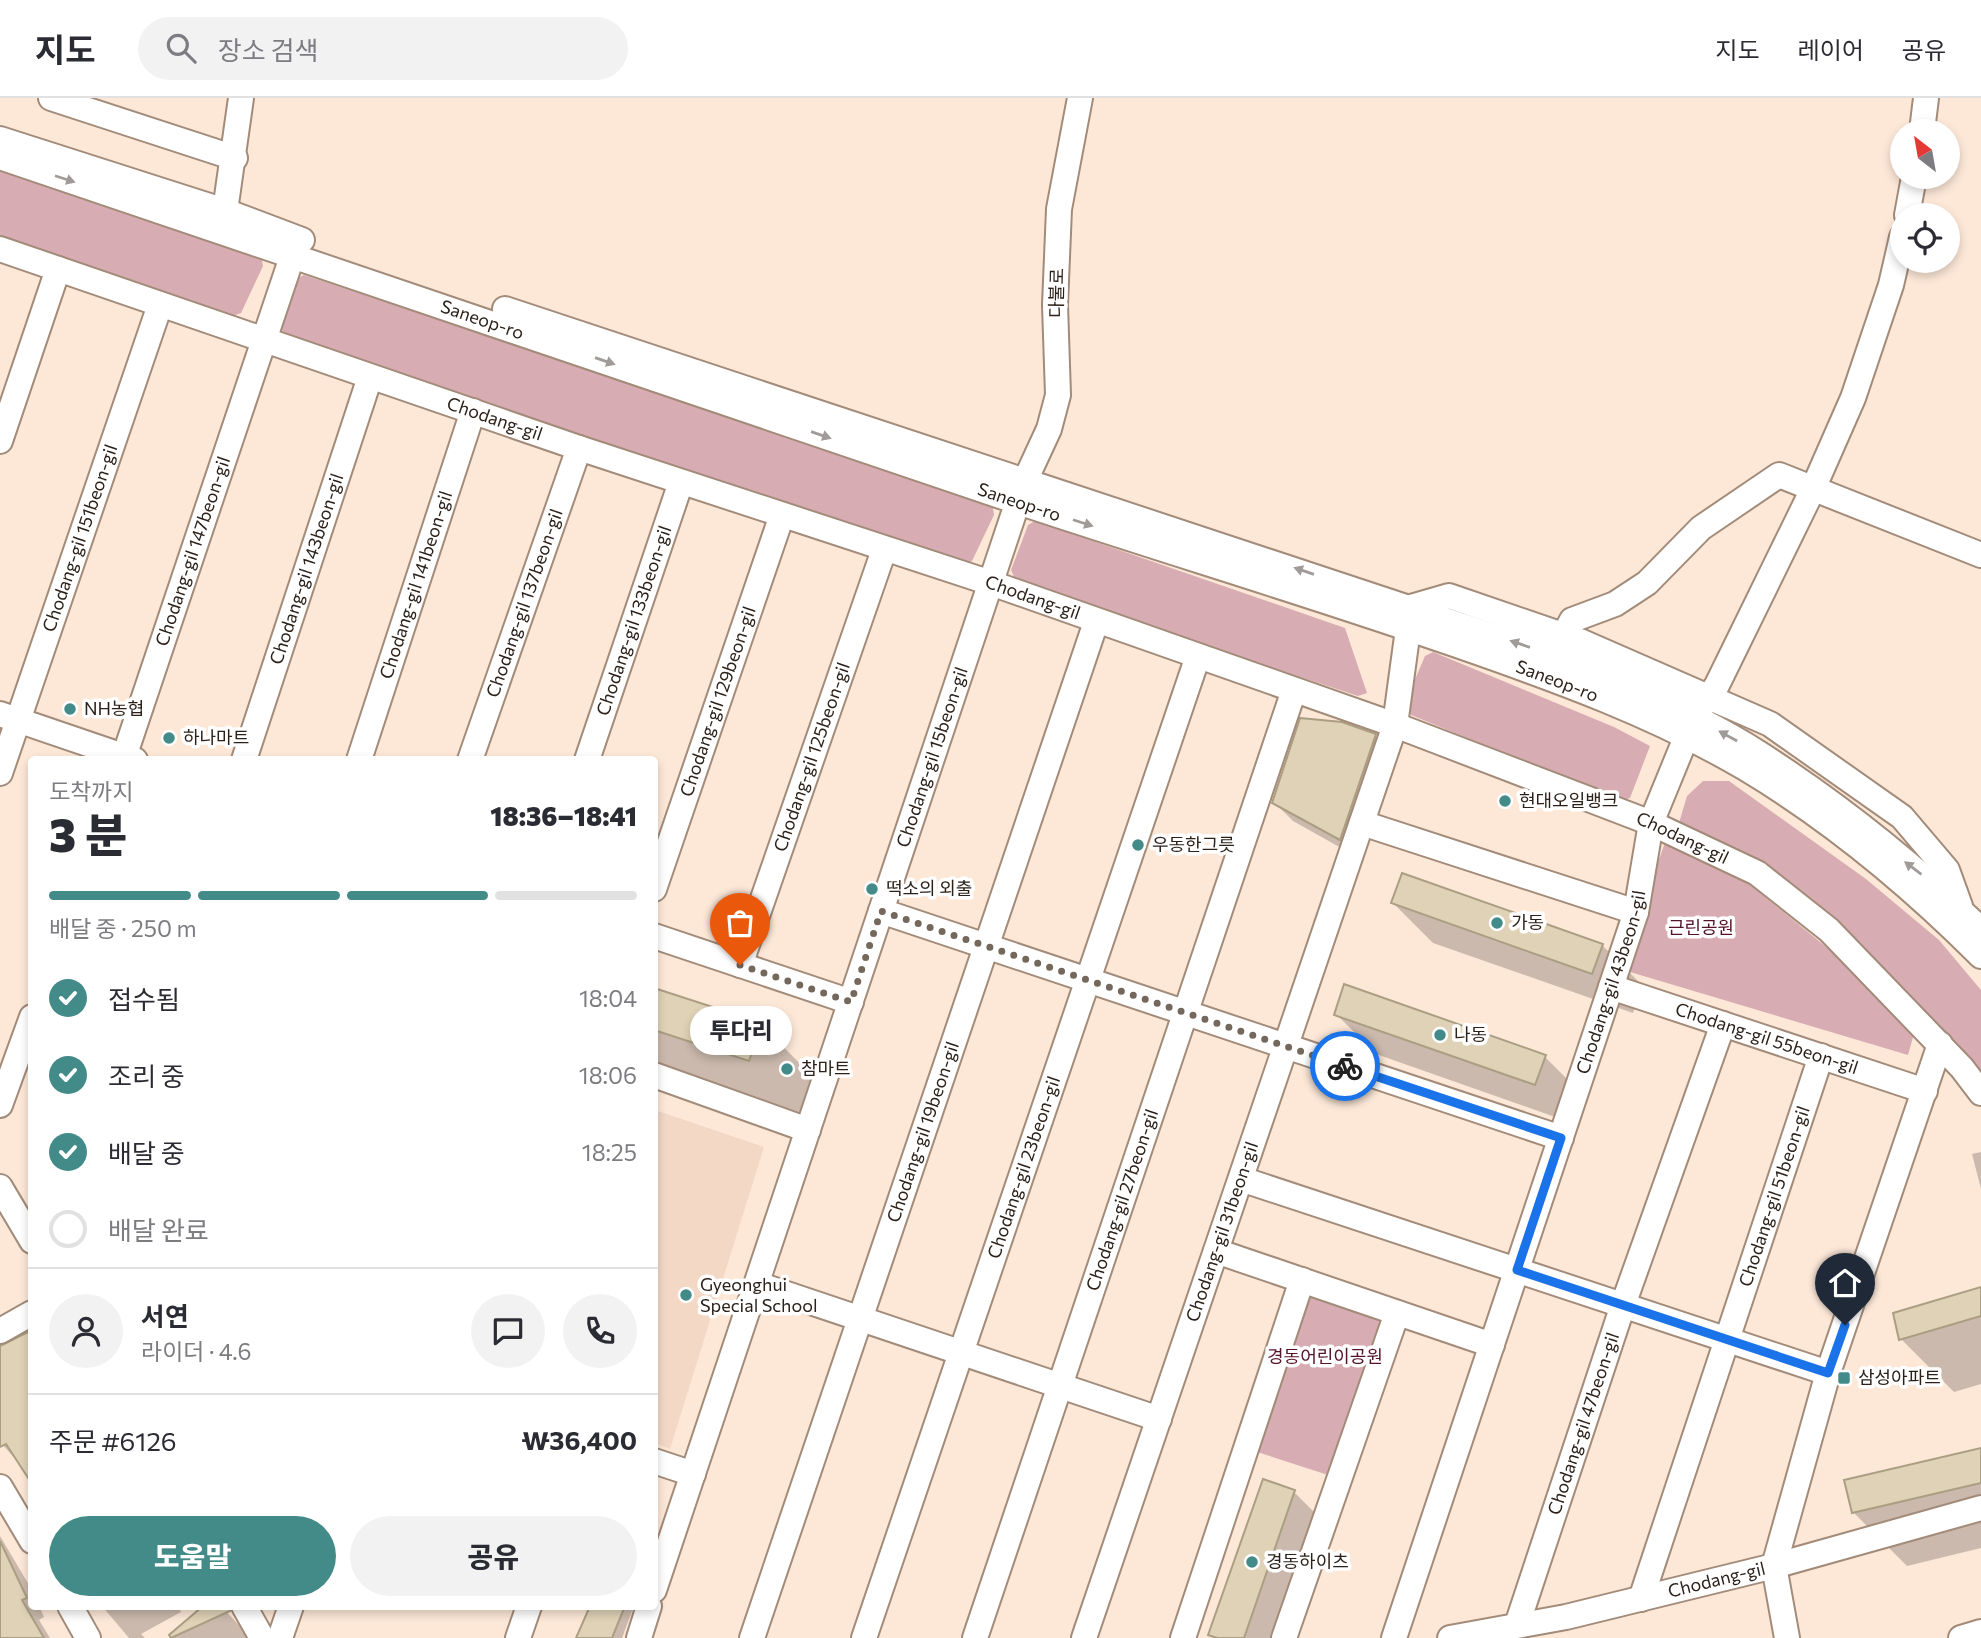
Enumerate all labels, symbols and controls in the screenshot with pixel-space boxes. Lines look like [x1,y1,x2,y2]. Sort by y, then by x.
search box [138,17,628,80]
text: 지도 [35,28,96,69]
icon: search [162,29,200,67]
text: 장소 검색 [218,34,318,65]
text: 지도 [1715,35,1760,64]
text: 레이어 [1798,35,1864,64]
text: 공유 [1902,35,1946,64]
north arrow [1890,119,1960,189]
map controls [1890,119,1960,273]
one-way arrow [54,174,75,185]
button: locate [1890,203,1960,273]
street label: 다불로 [1045,268,1067,318]
street label: Saneop-ro [438,295,527,343]
one-way arrow [595,356,616,367]
street label: Chodang-gil [444,391,546,445]
one-way arrow [810,430,831,441]
street label: Chodang-gil 151beon-gil [37,441,121,635]
street label: Chodang-gil 147beon-gil [150,454,234,649]
street label: Chodang-gil 143beon-gil [264,470,348,667]
street label: Saneop-ro [975,477,1064,525]
street label: Chodang-gil 141beon-gil [374,488,456,682]
street label: Chodang-gil 137beon-gil [481,506,567,700]
one-way arrow [1072,518,1093,528]
street label: Chodang-gil 133beon-gil [591,523,675,718]
one-way arrow [1294,565,1315,576]
street label: Chodang-gil [982,570,1084,624]
street label: Chodang-gil 129beon-gil [674,603,760,799]
one-way arrow [1509,638,1530,649]
street label: Saneop-ro [1513,655,1602,706]
street label: Chodang-gil 125beon-gil [768,659,854,854]
street label: Chodang-gil 15beon-gil [891,664,972,850]
place label: NH농협 [84,697,144,719]
marker: NH농협 [62,701,78,717]
place label: 하나마트 [183,726,249,748]
marker: 하나마트 [161,730,177,746]
one-way arrow [1718,730,1737,742]
text: 도착까지 [49,777,134,805]
place label: 현대오일뱅크 [1519,789,1618,811]
marker: 현대오일뱅크 [1497,793,1513,809]
text: 18:36–18:41 [490,800,637,831]
text: 3 분 [49,805,127,861]
street label: Chodang-gil [1633,806,1733,868]
place label: 우동한그릇 [1152,833,1235,855]
marker: 우동한그릇 [1130,837,1146,853]
one-way arrow [1904,860,1922,875]
place label: 떡소의 외출 [886,877,972,899]
marker: 떡소의 외출 [864,881,880,897]
street label: Chodang-gil 43beon-gil [1571,889,1649,1077]
pin [710,893,770,965]
icon: bag [721,904,759,942]
place label: 가동 [1511,911,1544,933]
text: 배달 중 · 250 m [49,914,197,942]
marker: 가동 [1489,915,1505,931]
park label: 근린공원 [1668,916,1734,938]
icon: check [49,979,87,1017]
text: 접수됨 [108,983,180,1014]
text: 18:04 [579,984,637,1012]
street label: Chodang-gil 55beon-gil [1673,997,1861,1078]
callout: 투다리 [689,1007,791,1056]
text: 투다리 [709,1016,773,1044]
place label: 나동 [1454,1023,1487,1045]
marker: 나동 [1432,1027,1448,1043]
courier [1310,1031,1380,1101]
street label: Chodang-gil 19beon-gil [882,1039,963,1225]
icon: bike [1326,1047,1364,1085]
icon: check [49,1056,87,1094]
place label: 참마트 [801,1057,851,1079]
text: 조리 중 [108,1060,185,1091]
text: 18:06 [579,1061,637,1089]
marker: 참마트 [779,1061,795,1077]
street label: Chodang-gil 23beon-gil [982,1073,1064,1261]
street label: Chodang-gil 51beon-gil [1733,1103,1814,1289]
street label: Chodang-gil 27beon-gil [1081,1106,1162,1294]
icon: check [49,1133,87,1171]
text: 배달 중 [108,1137,185,1168]
text: 18:25 [582,1138,637,1166]
street label: Chodang-gil 31beon-gil [1181,1139,1262,1325]
text: 배달 완료 [108,1214,209,1245]
pin [1815,1253,1875,1325]
icon: home [1826,1264,1864,1302]
place label: Gyeonghui Special School [700,1273,818,1316]
marker: Gyeonghui Special School [678,1287,694,1303]
button: person [49,1294,123,1368]
button: chat [471,1294,545,1368]
button: phone [563,1294,637,1368]
text: 서연 [141,1300,189,1331]
street label: Chodang-gil 47beon-gil [1542,1329,1623,1517]
text: 라이더 · 4.6 [141,1337,251,1365]
park label: 경동어린이공원 [1267,1345,1383,1367]
place label: 삼성아파트 [1858,1366,1941,1388]
marker: 삼성아파트 [1836,1370,1852,1386]
text: ₩36,400 [521,1424,637,1455]
text: 주문 #6126 [49,1425,177,1456]
button: 도움말 [49,1516,336,1596]
button: 공유 [350,1516,637,1596]
place label: 경동하이츠 [1266,1550,1349,1572]
marker: 경동하이츠 [1244,1554,1260,1570]
street label: Chodang-gil [1665,1557,1767,1602]

